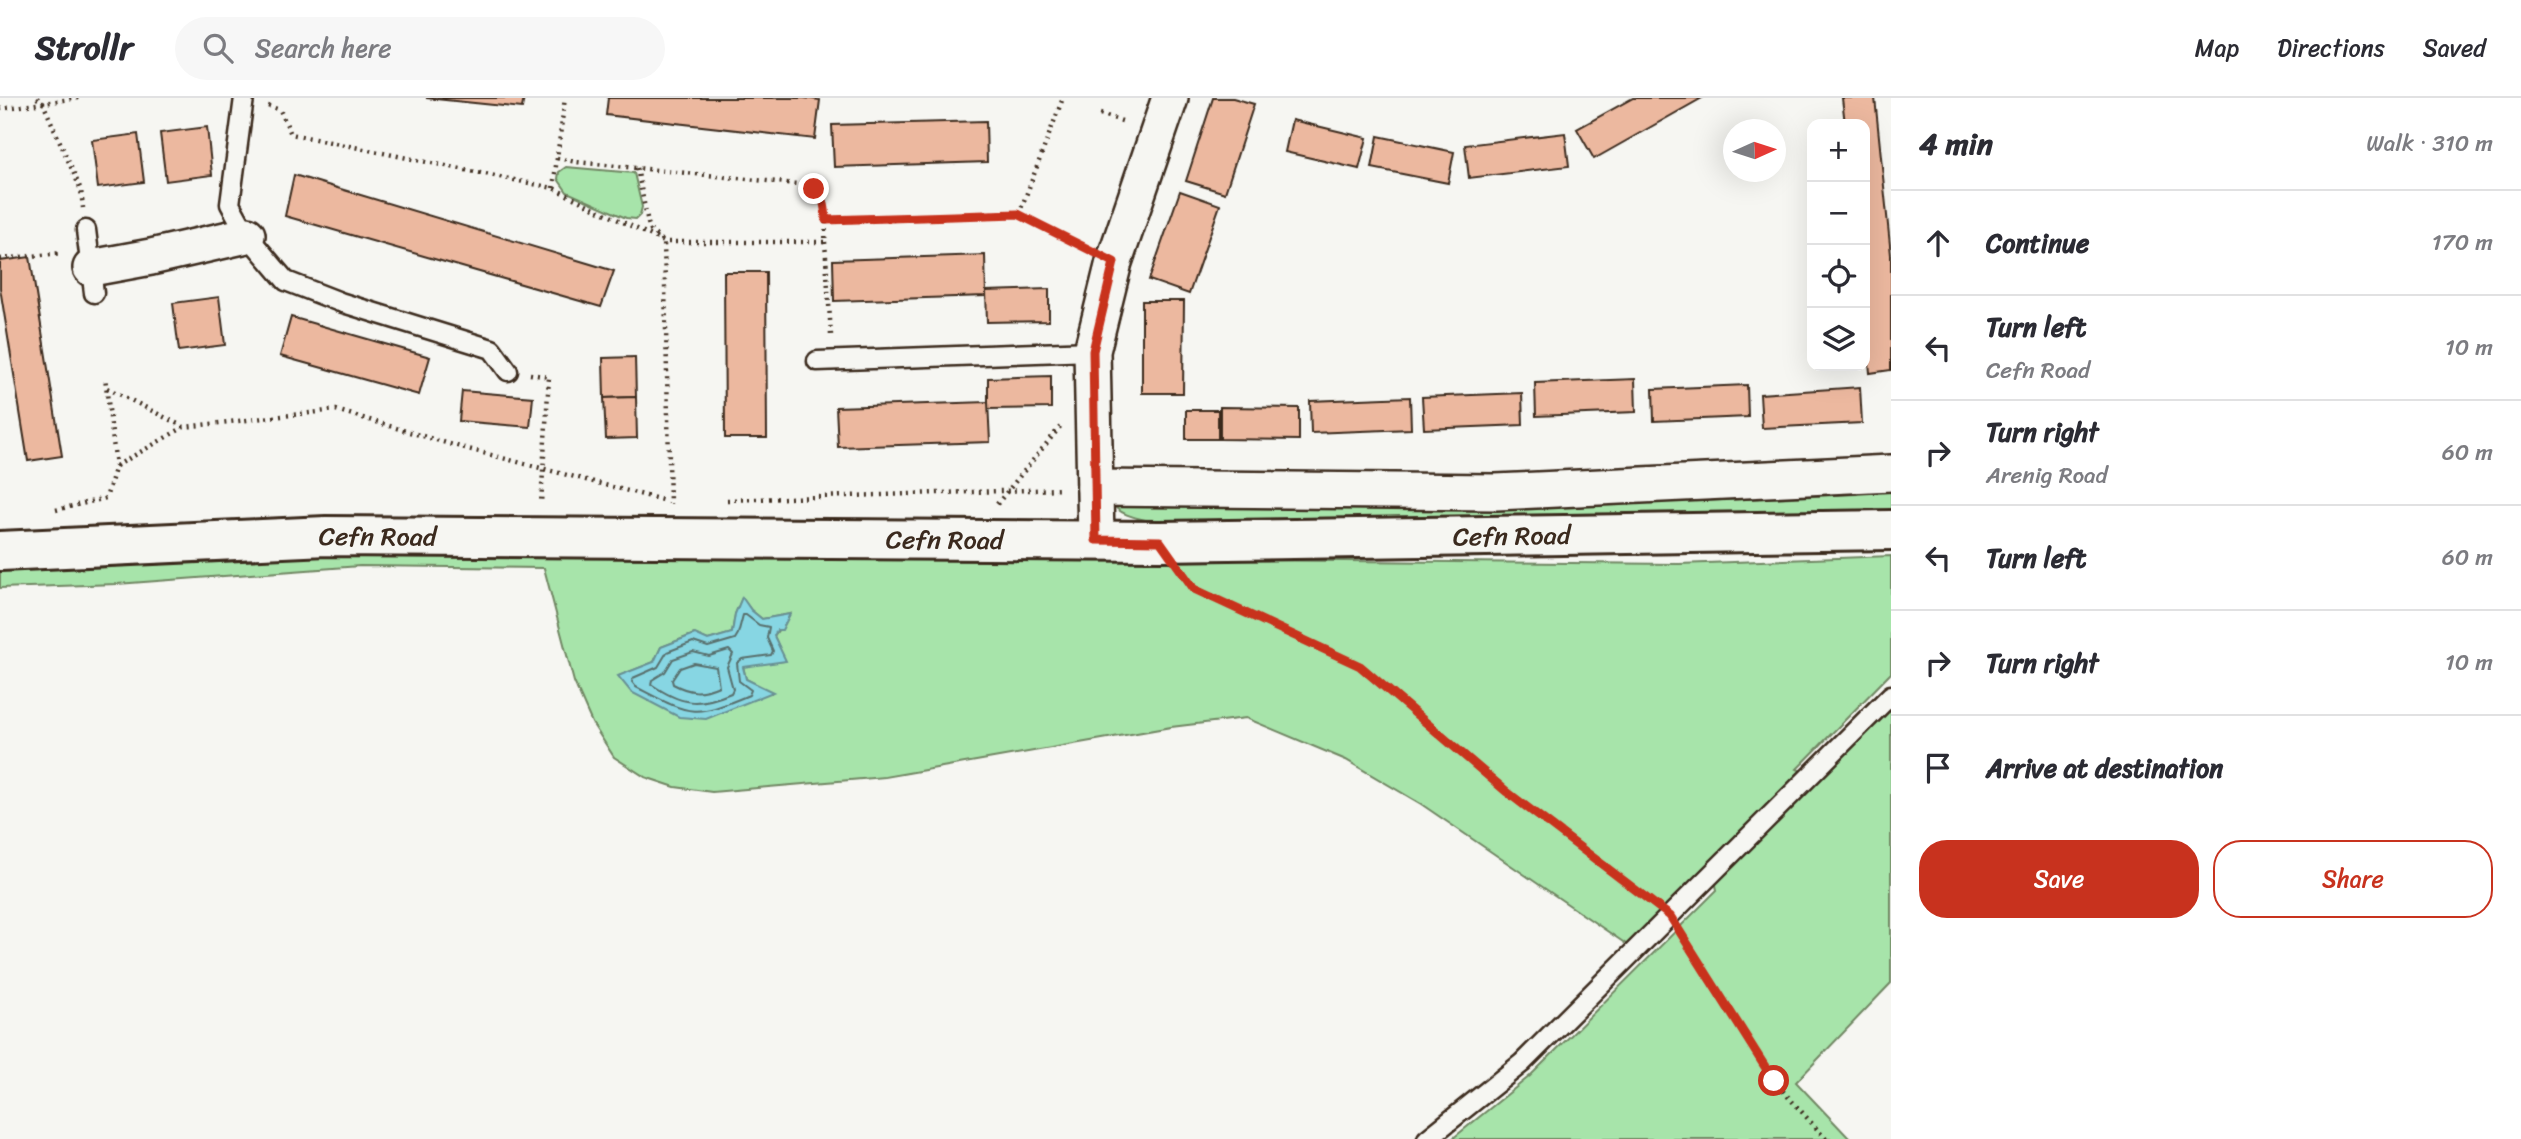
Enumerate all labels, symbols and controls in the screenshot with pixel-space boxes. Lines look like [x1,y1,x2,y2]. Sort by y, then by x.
search box [175,17,665,80]
text: Strollr [35,19,133,77]
text: Search here [255,25,392,71]
text: Map [2195,27,2239,69]
text: Directions [2277,27,2385,69]
text: Saved [2423,27,2486,69]
icon: search [199,29,237,67]
text: 4 min [1919,117,1993,171]
north arrow [1723,119,1786,182]
map controls [1807,119,1870,371]
button: + [1807,119,1870,182]
text: Walk · 310 m [2366,123,2493,164]
route end [798,173,829,204]
button: − [1807,182,1870,245]
text: Continue [1986,220,2089,266]
text: 170 m [2432,222,2493,263]
icon: ahead [1919,224,1957,262]
button: locate [1807,245,1870,308]
text: Turn left [1986,304,2086,350]
button: layers [1807,308,1870,371]
text: 10 m [2445,327,2493,368]
icon: left [1919,329,1957,367]
text: Cefn Road [1986,350,2090,391]
text: Turn right [1986,409,2099,455]
text: 60 m [2442,432,2493,473]
icon: right [1919,434,1957,472]
text: Arenig Road [1986,455,2108,496]
street label: Cefn Road [1452,512,1573,560]
street label: Cefn Road [319,513,439,560]
street label: Cefn Road [886,516,1006,563]
text: Turn left [1986,535,2086,581]
text: 60 m [2442,537,2493,578]
icon: left [1919,539,1957,577]
text: Turn right [1986,640,2099,686]
text: 10 m [2445,642,2493,683]
icon: right [1919,644,1957,682]
text: Arrive at destination [1986,745,2223,791]
icon: arrive [1919,749,1957,787]
button: Save [1919,840,2199,918]
button: Share [2213,840,2493,918]
route start [1758,1065,1789,1096]

